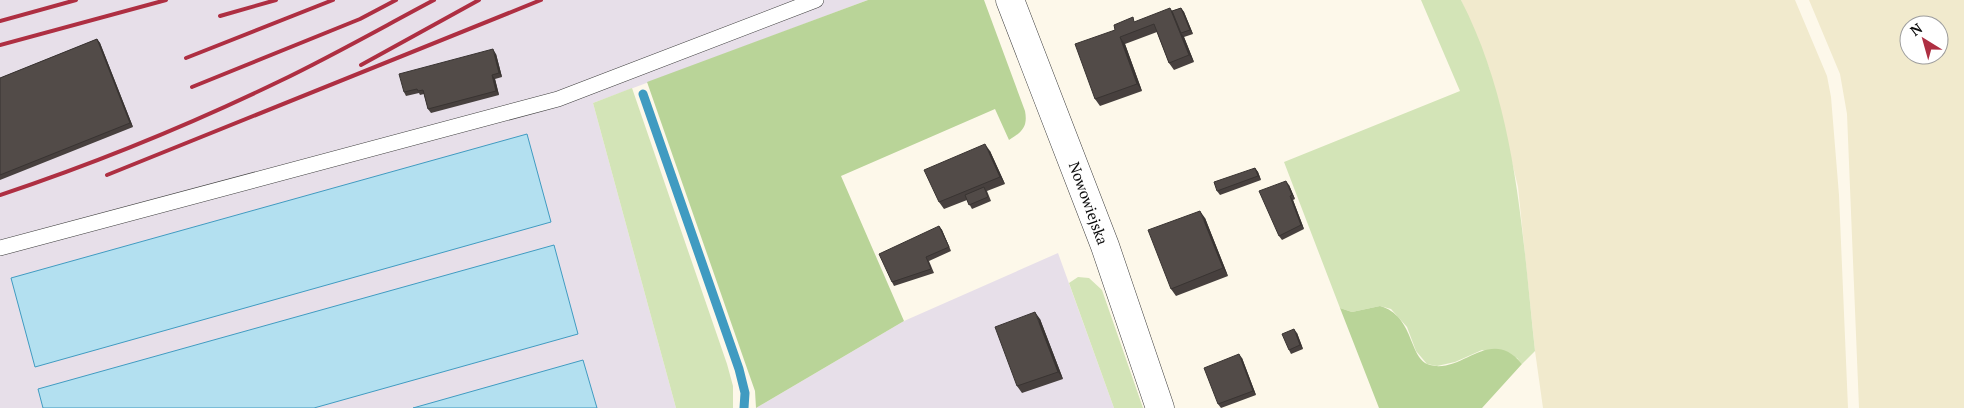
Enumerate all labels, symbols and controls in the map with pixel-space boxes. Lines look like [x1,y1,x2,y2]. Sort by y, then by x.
north arrow [1899,15,1949,65]
text: N [1906,18,1926,40]
street label: Nowowiejska [1065,159,1113,248]

